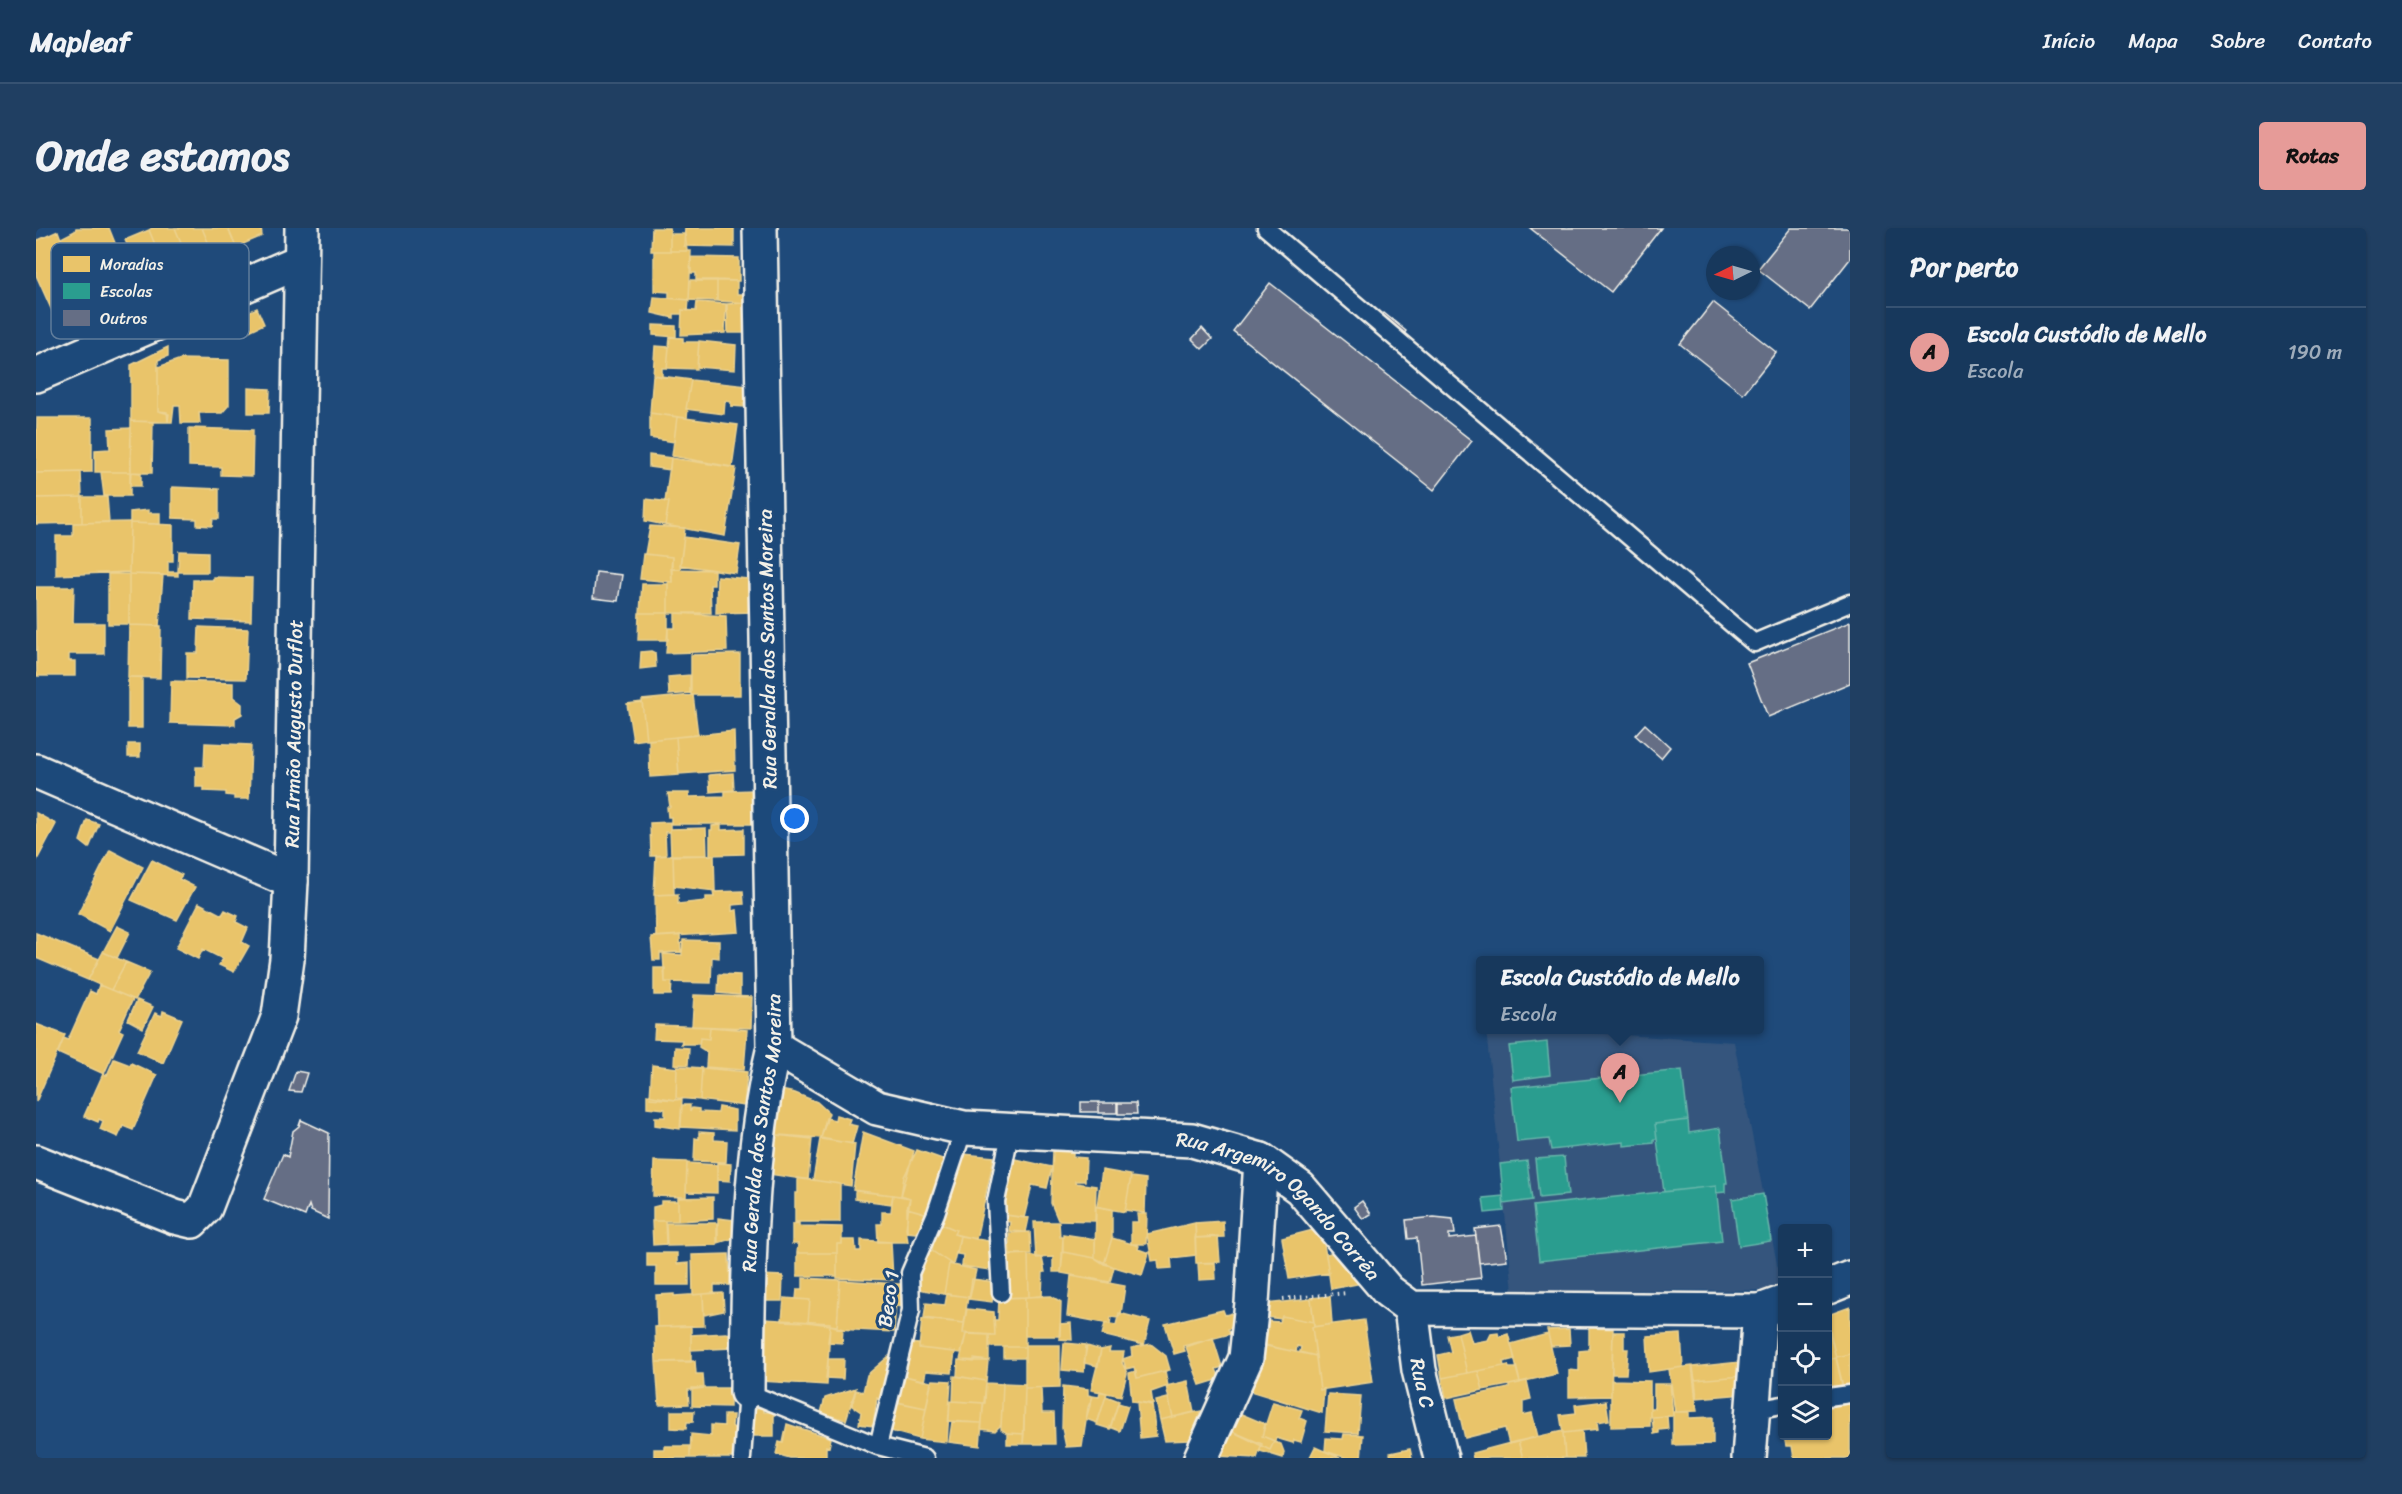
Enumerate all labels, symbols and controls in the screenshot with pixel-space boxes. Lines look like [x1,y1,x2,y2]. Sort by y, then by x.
text: Mapleaf [30,17,130,66]
text: Início [2043,22,2095,60]
text: Mapa [2128,22,2178,60]
text: Sobre [2211,22,2265,60]
text: Contato [2298,22,2372,60]
text: Onde estamos [36,119,290,193]
button: Rotas [2259,122,2366,190]
legend [51,243,249,339]
text: Por perto [1910,244,2018,290]
north arrow [1706,246,1760,300]
text: Moradias [100,250,164,279]
text: Escolas [100,277,153,306]
text: Outros [100,304,148,333]
text: Escola Custódio de Mello [1967,315,2206,354]
text: A [1923,335,1936,370]
text: 190 m [2288,335,2342,370]
text: Escola [1967,354,2023,389]
street label: Rua Geralda dos Santos Moreira [748,509,787,789]
street label: Rua Irmão Augusto Duflot [275,619,313,848]
your location [780,804,809,833]
popup [1476,956,1764,1034]
text: Escola Custódio de Mello [1500,958,1740,997]
street label: Rua Geralda dos Santos Moreira [732,993,792,1273]
text: Escola [1500,997,1556,1032]
pin: A [1600,1054,1640,1103]
street label: Rua Argemiro Ogando Corrêa [1175,1122,1389,1289]
map controls [1778,1224,1832,1440]
button: + [1778,1224,1832,1278]
street label: Beco 1 [867,1268,910,1330]
button: − [1778,1278,1832,1332]
button: locate [1778,1332,1832,1386]
street label: Rua C [1400,1356,1445,1412]
button: layers [1778,1386,1832,1440]

